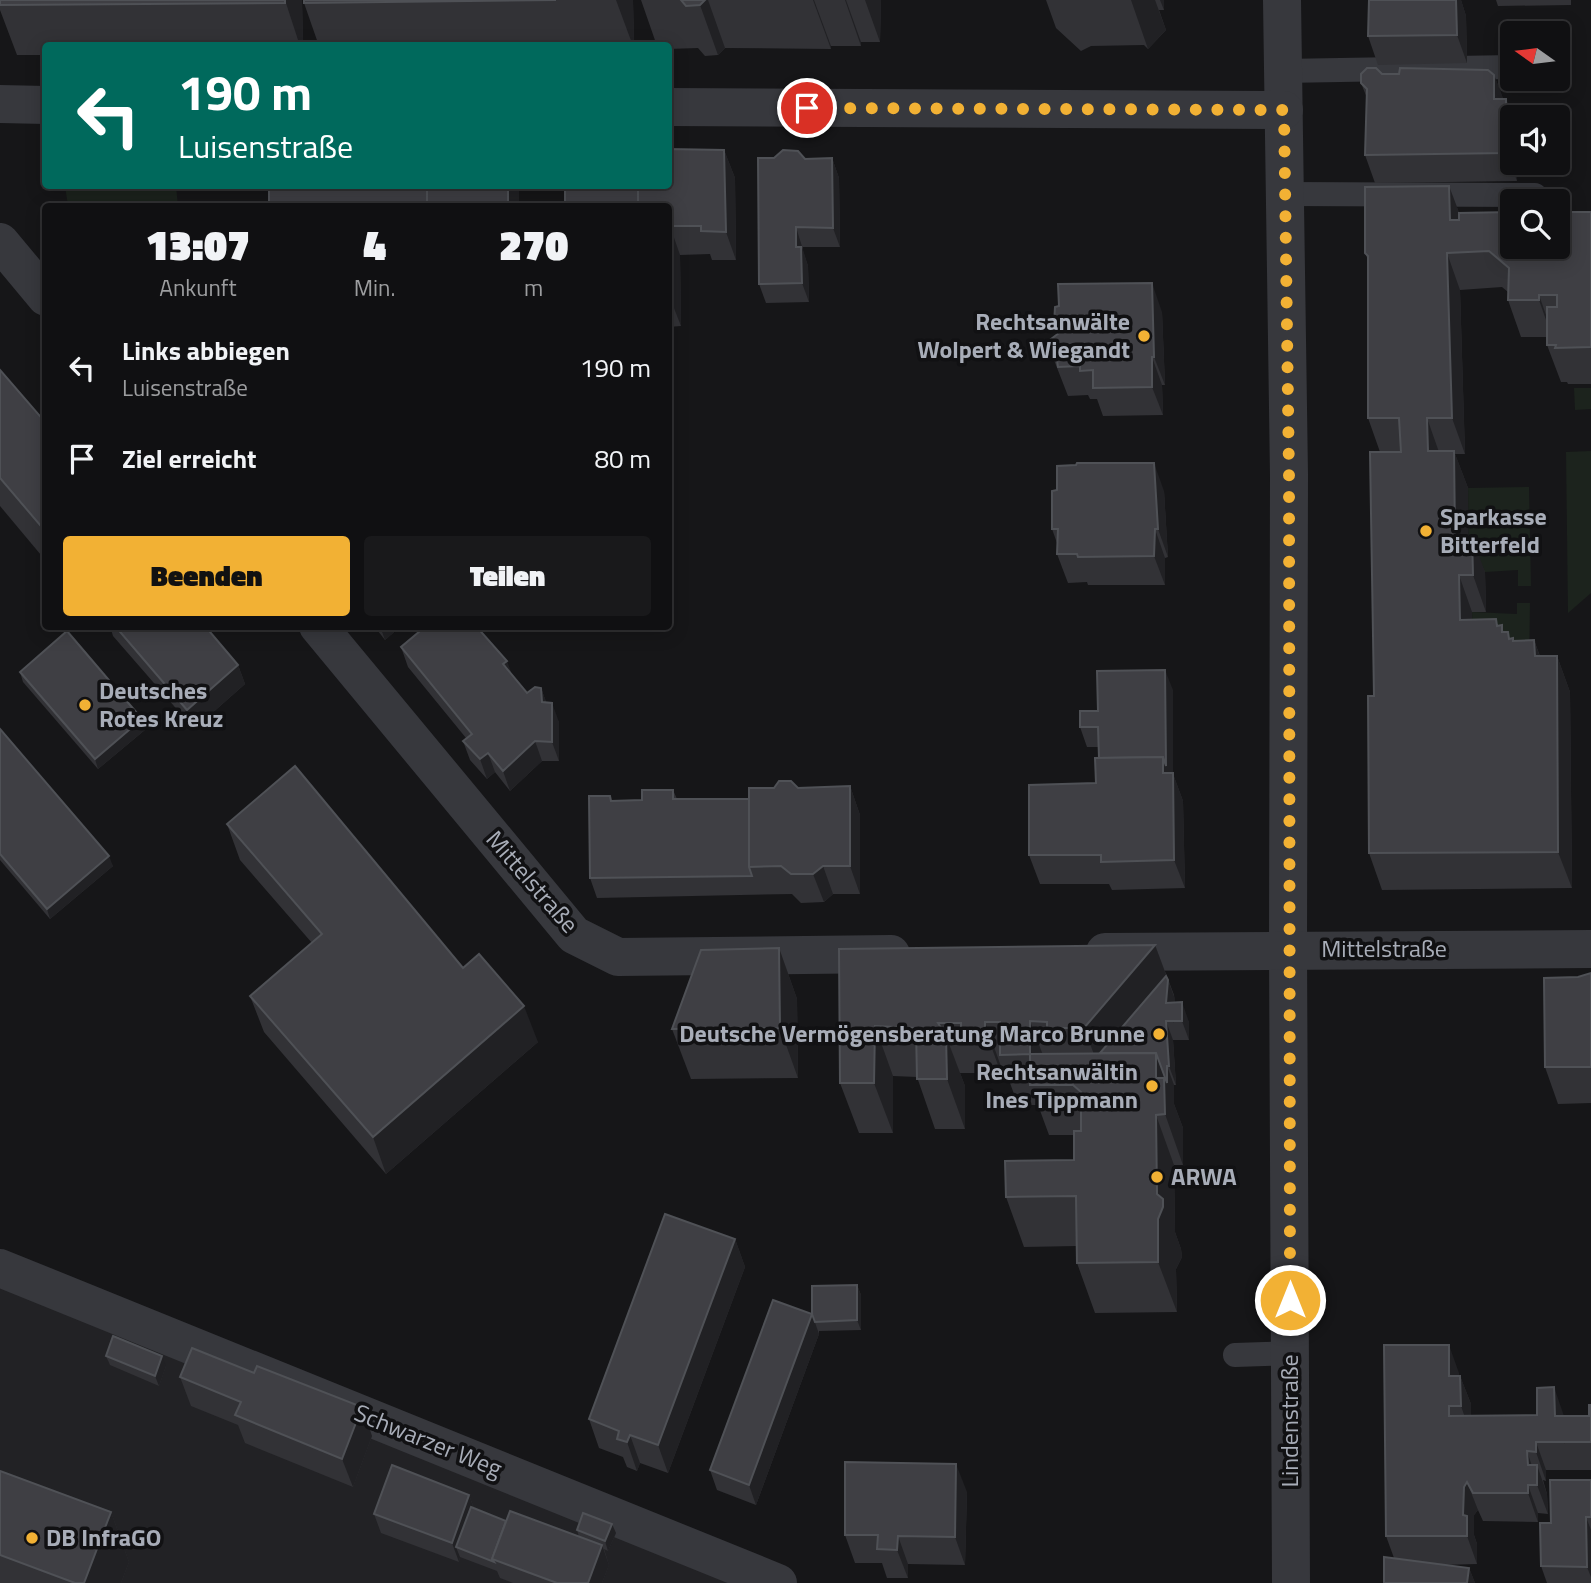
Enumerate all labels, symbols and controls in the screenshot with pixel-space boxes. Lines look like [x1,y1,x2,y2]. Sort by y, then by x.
north arrow [1500,21,1570,91]
map controls [1500,21,1570,259]
text: 190 m [178,54,312,129]
icon: left [63,70,154,161]
pin [777,78,837,138]
icon: arrive [788,89,826,127]
button: sound [1500,105,1570,175]
text: Luisenstraße [178,122,353,170]
button: search [1500,189,1570,259]
text: 13:07 [146,212,250,276]
text: 4 [363,212,386,276]
text: 270 [499,212,568,276]
text: Ankunft [159,270,237,305]
text: Min. [354,270,395,305]
text: m [524,270,543,305]
place label: Rechtsanwälte Wolpert & Wiegandt [918,303,1130,367]
marker: Rechtsanwälte Wolpert & Wiegandt [1136,328,1152,344]
text: Links abbiegen [122,331,290,370]
text: 190 m [580,348,651,387]
icon: left [63,349,101,387]
text: Luisenstraße [122,370,248,405]
text: Ziel erreicht [122,439,257,478]
text: 80 m [594,439,651,478]
icon: arrive [63,440,101,478]
place label: Sparkasse Bitterfeld [1440,498,1547,562]
marker: Sparkasse Bitterfeld [1418,523,1434,539]
button: Beenden [63,536,350,616]
button: Teilen [364,536,651,616]
place label: Deutsches Rotes Kreuz [99,672,223,736]
marker: Deutsches Rotes Kreuz [77,697,93,713]
street label: Mittelstraße [478,822,588,941]
street label: Mittelstraße [1321,930,1447,966]
place label: Deutsche Vermögensberatung Marco Brunne [679,1015,1145,1051]
marker: Deutsche Vermögensberatung Marco Brunne [1151,1026,1167,1042]
place label: Rechtsanwältin Ines Tippmann [976,1053,1138,1117]
marker: Rechtsanwältin Ines Tippmann [1144,1078,1160,1094]
place label: ARWA [1171,1158,1237,1194]
marker: ARWA [1149,1169,1165,1185]
position arrow [1253,1263,1327,1337]
street label: Lindenstraße [1271,1354,1307,1488]
street label: Schwarzer Weg [349,1394,508,1486]
place label: DB InfraGO [46,1519,161,1555]
marker: DB InfraGO [24,1530,40,1546]

